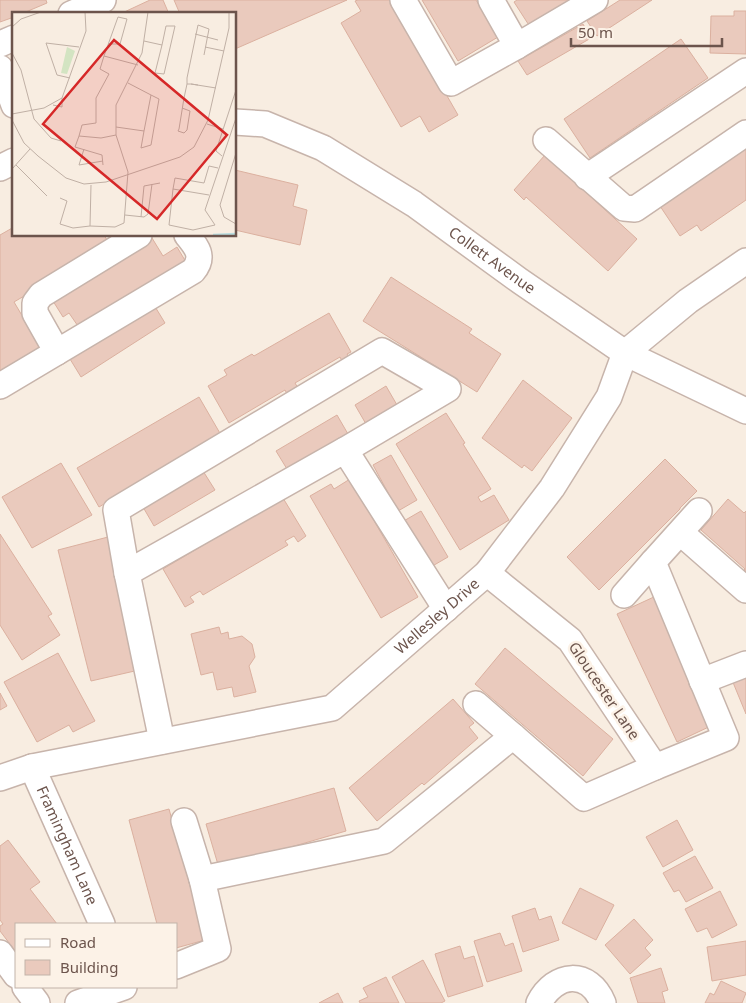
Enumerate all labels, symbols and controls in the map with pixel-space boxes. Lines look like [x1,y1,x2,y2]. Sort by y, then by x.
inset map [12,12,236,236]
scale bar [571,15,722,47]
text: 50 m [578,22,613,42]
street label: Collett Avenue [445,222,540,298]
street label: Wellesley Drive [390,573,483,658]
street label: Gloucester Lane [565,638,645,743]
street label: Framingham Lane [33,783,103,908]
legend [15,923,178,988]
text: Road [60,932,96,952]
text: Building [60,957,118,977]

